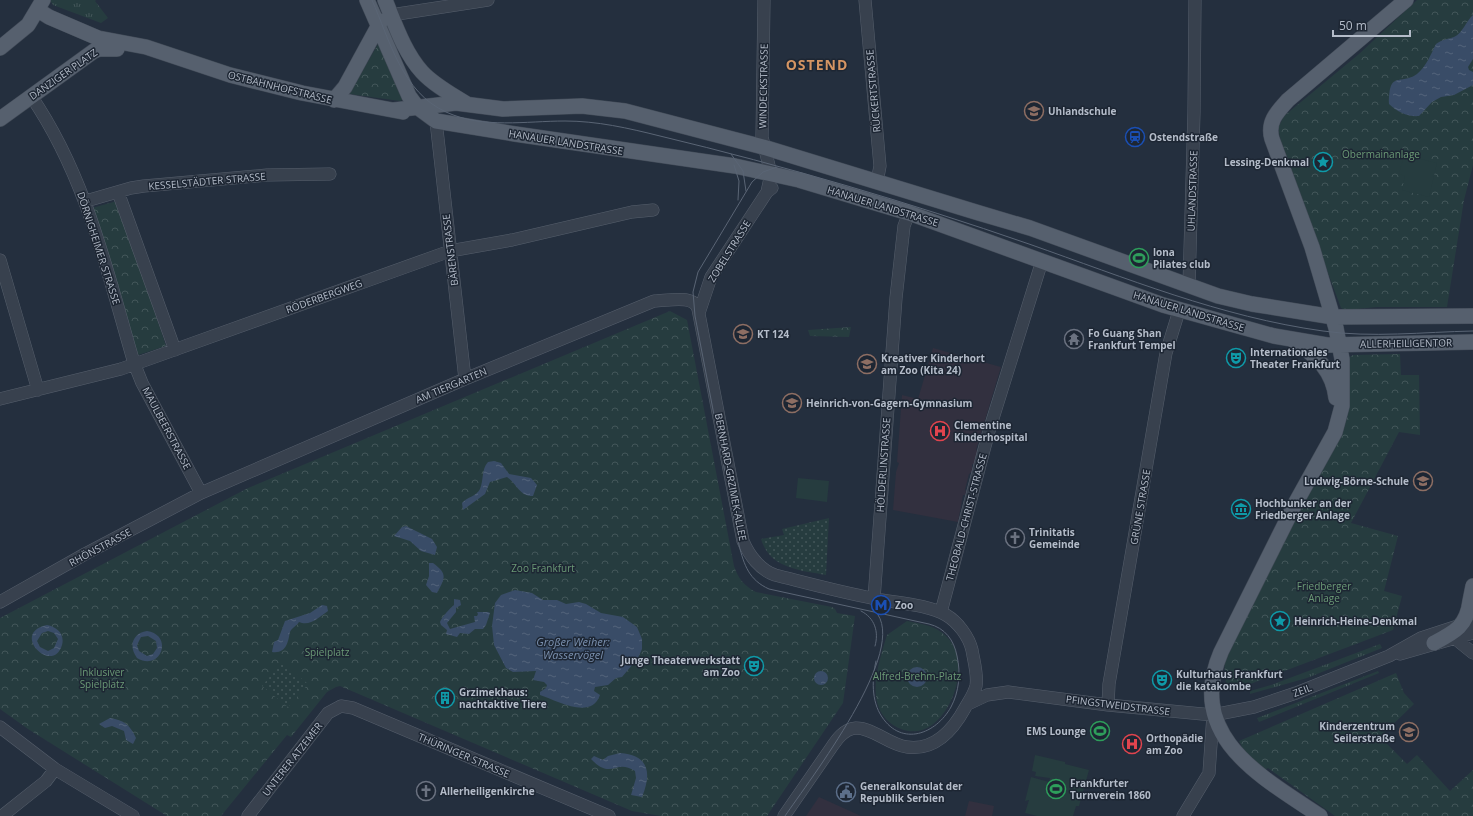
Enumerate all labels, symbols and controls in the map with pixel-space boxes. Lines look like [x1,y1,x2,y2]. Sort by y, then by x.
scale bar [1333,12,1410,38]
text: 50 m [1339,17,1367,34]
street label: WINDECKSTRASSE [755,43,771,129]
street label: DANZIGER PLATZ [26,45,100,103]
street label: RÜCKERTSTRASSE [862,49,884,133]
district label: OSTEND [786,55,848,74]
street label: OSTBAHNHOFSTRASSE [227,67,333,107]
school or university icon: Uhlandschule [1023,100,1045,122]
place label: Uhlandschule [1048,104,1116,118]
street label: HANAUER LANDSTRASSE [508,126,624,158]
station icon: Ostendstraße [1124,126,1146,148]
place label: Ostendstraße [1149,130,1218,144]
park label: Obermainanlage [1342,147,1420,161]
street label: UHLANDSTRASSE [1184,150,1200,232]
place icon: Lessing-Denkmal [1312,151,1334,173]
place label: Lessing-Denkmal [1224,155,1309,169]
street label: KESSELSTÄDTER STRASSE [148,169,266,193]
street label: HANAUER LANDSTRASSE [826,182,940,230]
street label: DÖRNIGHEIMER STRASSE [74,190,124,306]
street label: BÄRENSTRASSE [439,213,461,287]
street label: ZOBELSTRASSE [704,217,754,285]
place label: lona Pilates club [1153,245,1210,271]
sports icon: lona Pilates club [1128,247,1150,269]
street label: RÖDERBERGWEG [284,276,364,316]
street label: HANAUER LANDSTRASSE [1132,287,1246,335]
school or university icon: KT 124 [732,323,754,345]
place label: Fo Guang Shan Frankfurt Tempel [1088,326,1176,352]
place label: KT 124 [757,327,789,341]
temple icon: Fo Guang Shan Frankfurt Tempel [1063,328,1085,350]
street label: ALLERHEILIGENTOR [1360,335,1452,351]
place label: Internationales Theater Frankfurt [1250,345,1341,371]
theatre icon: Internationales Theater Frankfurt [1225,347,1247,369]
place label: Kreativer Kinderhort am Zoo (Kita 24) [881,351,986,377]
school or university icon: Kreativer Kinderhort am Zoo (Kita 24) [856,353,878,375]
street label: AM TIERGARTEN [413,364,489,406]
street label: MAULBEERSTRASSE [139,384,195,472]
school or university icon: Heinrich-von-Gagern-Gymnasium [781,392,803,414]
place label: Heinrich-von-Gagern-Gymnasium [806,396,973,410]
street label: BERNHARD-GRZIMEK-ALLEE [712,412,750,542]
street label: HÖLDERLINSTRASSE [873,417,893,513]
place label: Clementine Kinderhospital [954,418,1028,444]
hospital icon: Clementine Kinderhospital [929,420,951,442]
street label: THEOBALD-CHRIST-STRASSE [942,452,990,582]
street label: GRÜNE STRASSE [1126,468,1154,546]
school or university icon: Ludwig-Börne-Schule [1412,470,1434,492]
place label: Ludwig-Börne-Schule [1304,474,1409,488]
place label: Hochbunker an der Friedberger Anlage [1255,496,1352,522]
museum icon: Hochbunker an der Friedberger Anlage [1230,498,1252,520]
street label: RHÖNSTRASSE [66,525,134,569]
place label: Trinitatis Gemeinde [1029,525,1080,551]
church icon: Trinitatis Gemeinde [1004,527,1026,549]
park label: Zoo Frankfurt [511,561,575,575]
park label: Friedberger Anlage [1297,579,1351,605]
metro station icon: Zoo [870,594,892,616]
place label: Zoo [895,598,913,612]
place icon: Heinrich-Heine-Denkmal [1269,610,1291,632]
place label: Heinrich-Heine-Denkmal [1294,614,1417,628]
water label: Großer Weiher: Wasservögel [536,634,610,662]
park label: Spielplatz [305,645,350,659]
place label: Junge Theaterwerkstatt am Zoo [620,653,741,679]
theatre icon: Junge Theaterwerkstatt am Zoo [743,655,765,677]
park label: Inklusiver Spielplatz [80,665,125,691]
place label: Kulturhaus Frankfurt die katakombe [1176,667,1283,693]
park label: Alfred-Brehm-Platz [873,669,961,683]
theatre icon: Kulturhaus Frankfurt die katakombe [1151,669,1173,691]
street label: ZEIL [1290,680,1314,700]
place label: Grzimekhaus: nachtaktive Tiere [459,685,547,711]
building icon: Grzimekhaus: nachtaktive Tiere [434,687,456,709]
street label: PFINGSTWEIDSTRASSE [1065,692,1171,718]
street label: UNTERER ATZEMER [259,719,325,799]
place label: Kinderzentrum Seilerstraße [1319,719,1395,745]
sports icon: EMS Lounge [1089,720,1111,742]
school or university icon: Kinderzentrum Seilerstraße [1398,721,1420,743]
place label: EMS Lounge [1026,724,1086,738]
street label: THÜRINGER STRASSE [416,729,512,781]
place label: Orthopädie am Zoo [1146,731,1203,757]
hospital icon: Orthopädie am Zoo [1121,733,1143,755]
place label: Frankfurter Turnverein 1860 [1070,776,1151,802]
sports icon: Frankfurter Turnverein 1860 [1045,778,1067,800]
place label: Generalkonsulat der Republik Serbien [860,779,963,805]
church icon: Allerheiligenkirche [415,780,437,802]
public building icon: Generalkonsulat der Republik Serbien [835,781,857,803]
place label: Allerheiligenkirche [440,784,535,798]

